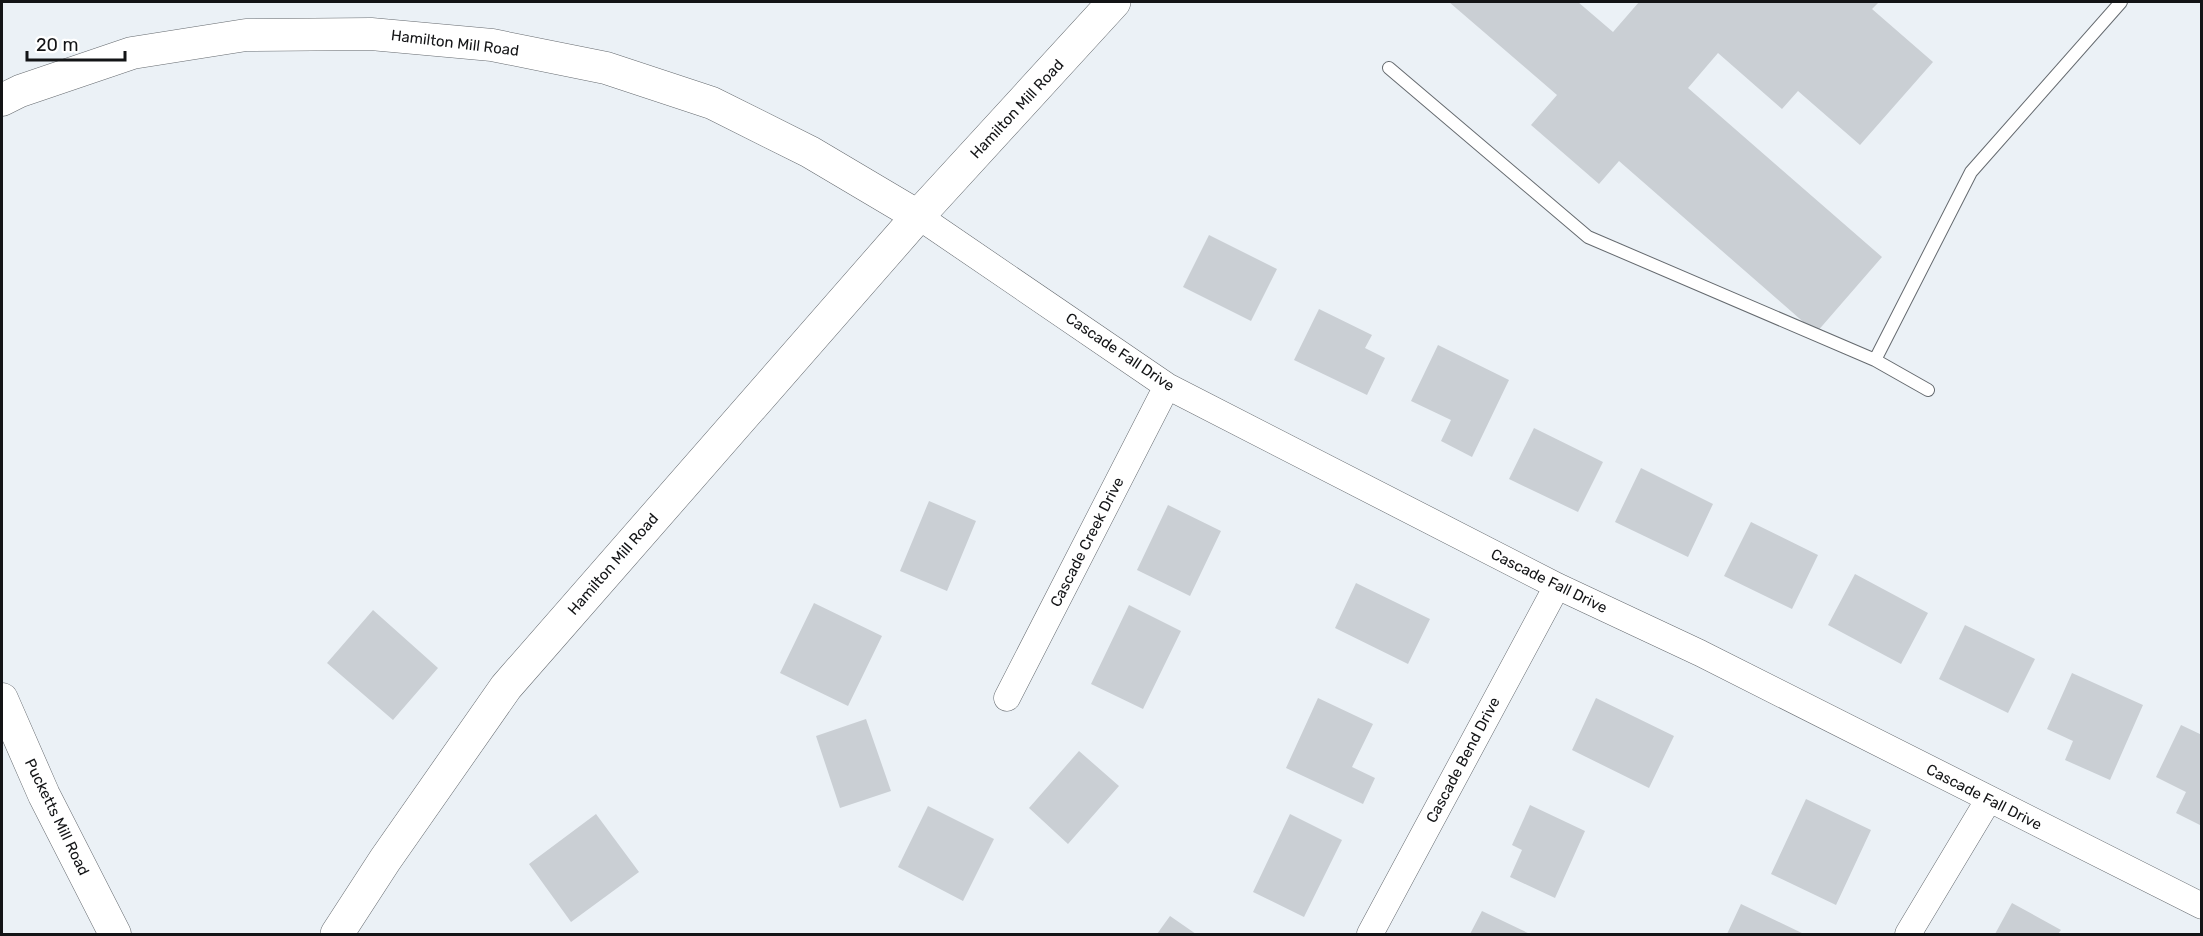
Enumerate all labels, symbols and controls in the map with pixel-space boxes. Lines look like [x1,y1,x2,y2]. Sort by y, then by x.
scale bar [27,24,124,62]
street label: Hamilton Mill Road [390,26,520,60]
text: 20 m [36,34,78,56]
street label: Hamilton Mill Road [966,56,1068,162]
street label: Cascade Fall Drive [1062,309,1178,395]
street label: Cascade Creek Drive [1046,474,1128,610]
street label: Hamilton Mill Road [564,509,662,619]
street label: Cascade Fall Drive [1488,545,1610,617]
street label: Cascade Bend Drive [1422,694,1504,826]
street label: Pucketts Mill Road [21,756,93,878]
street label: Cascade Fall Drive [1923,760,2045,834]

